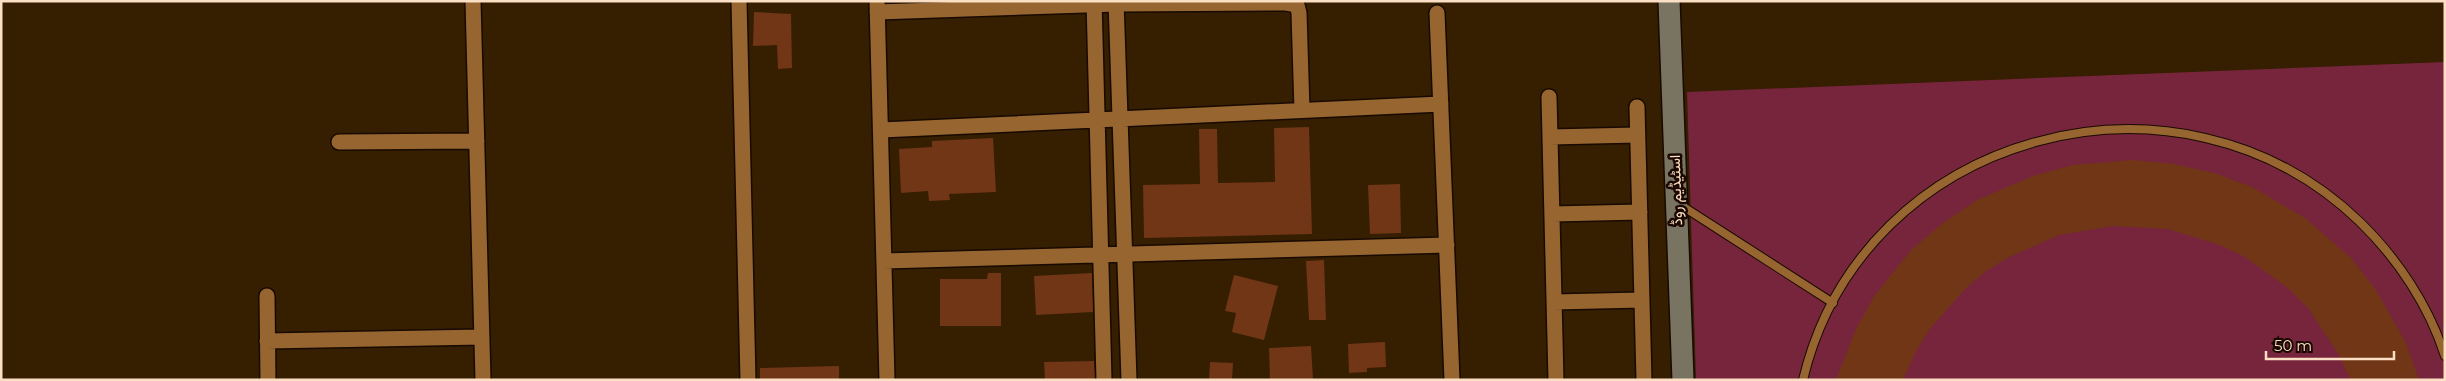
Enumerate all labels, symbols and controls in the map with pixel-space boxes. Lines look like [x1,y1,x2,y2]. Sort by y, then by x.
street label: اسٹیڈیم روڈ [1665,154,1687,226]
scale bar [2266,328,2394,360]
text: 50 m [2274,336,2312,355]

